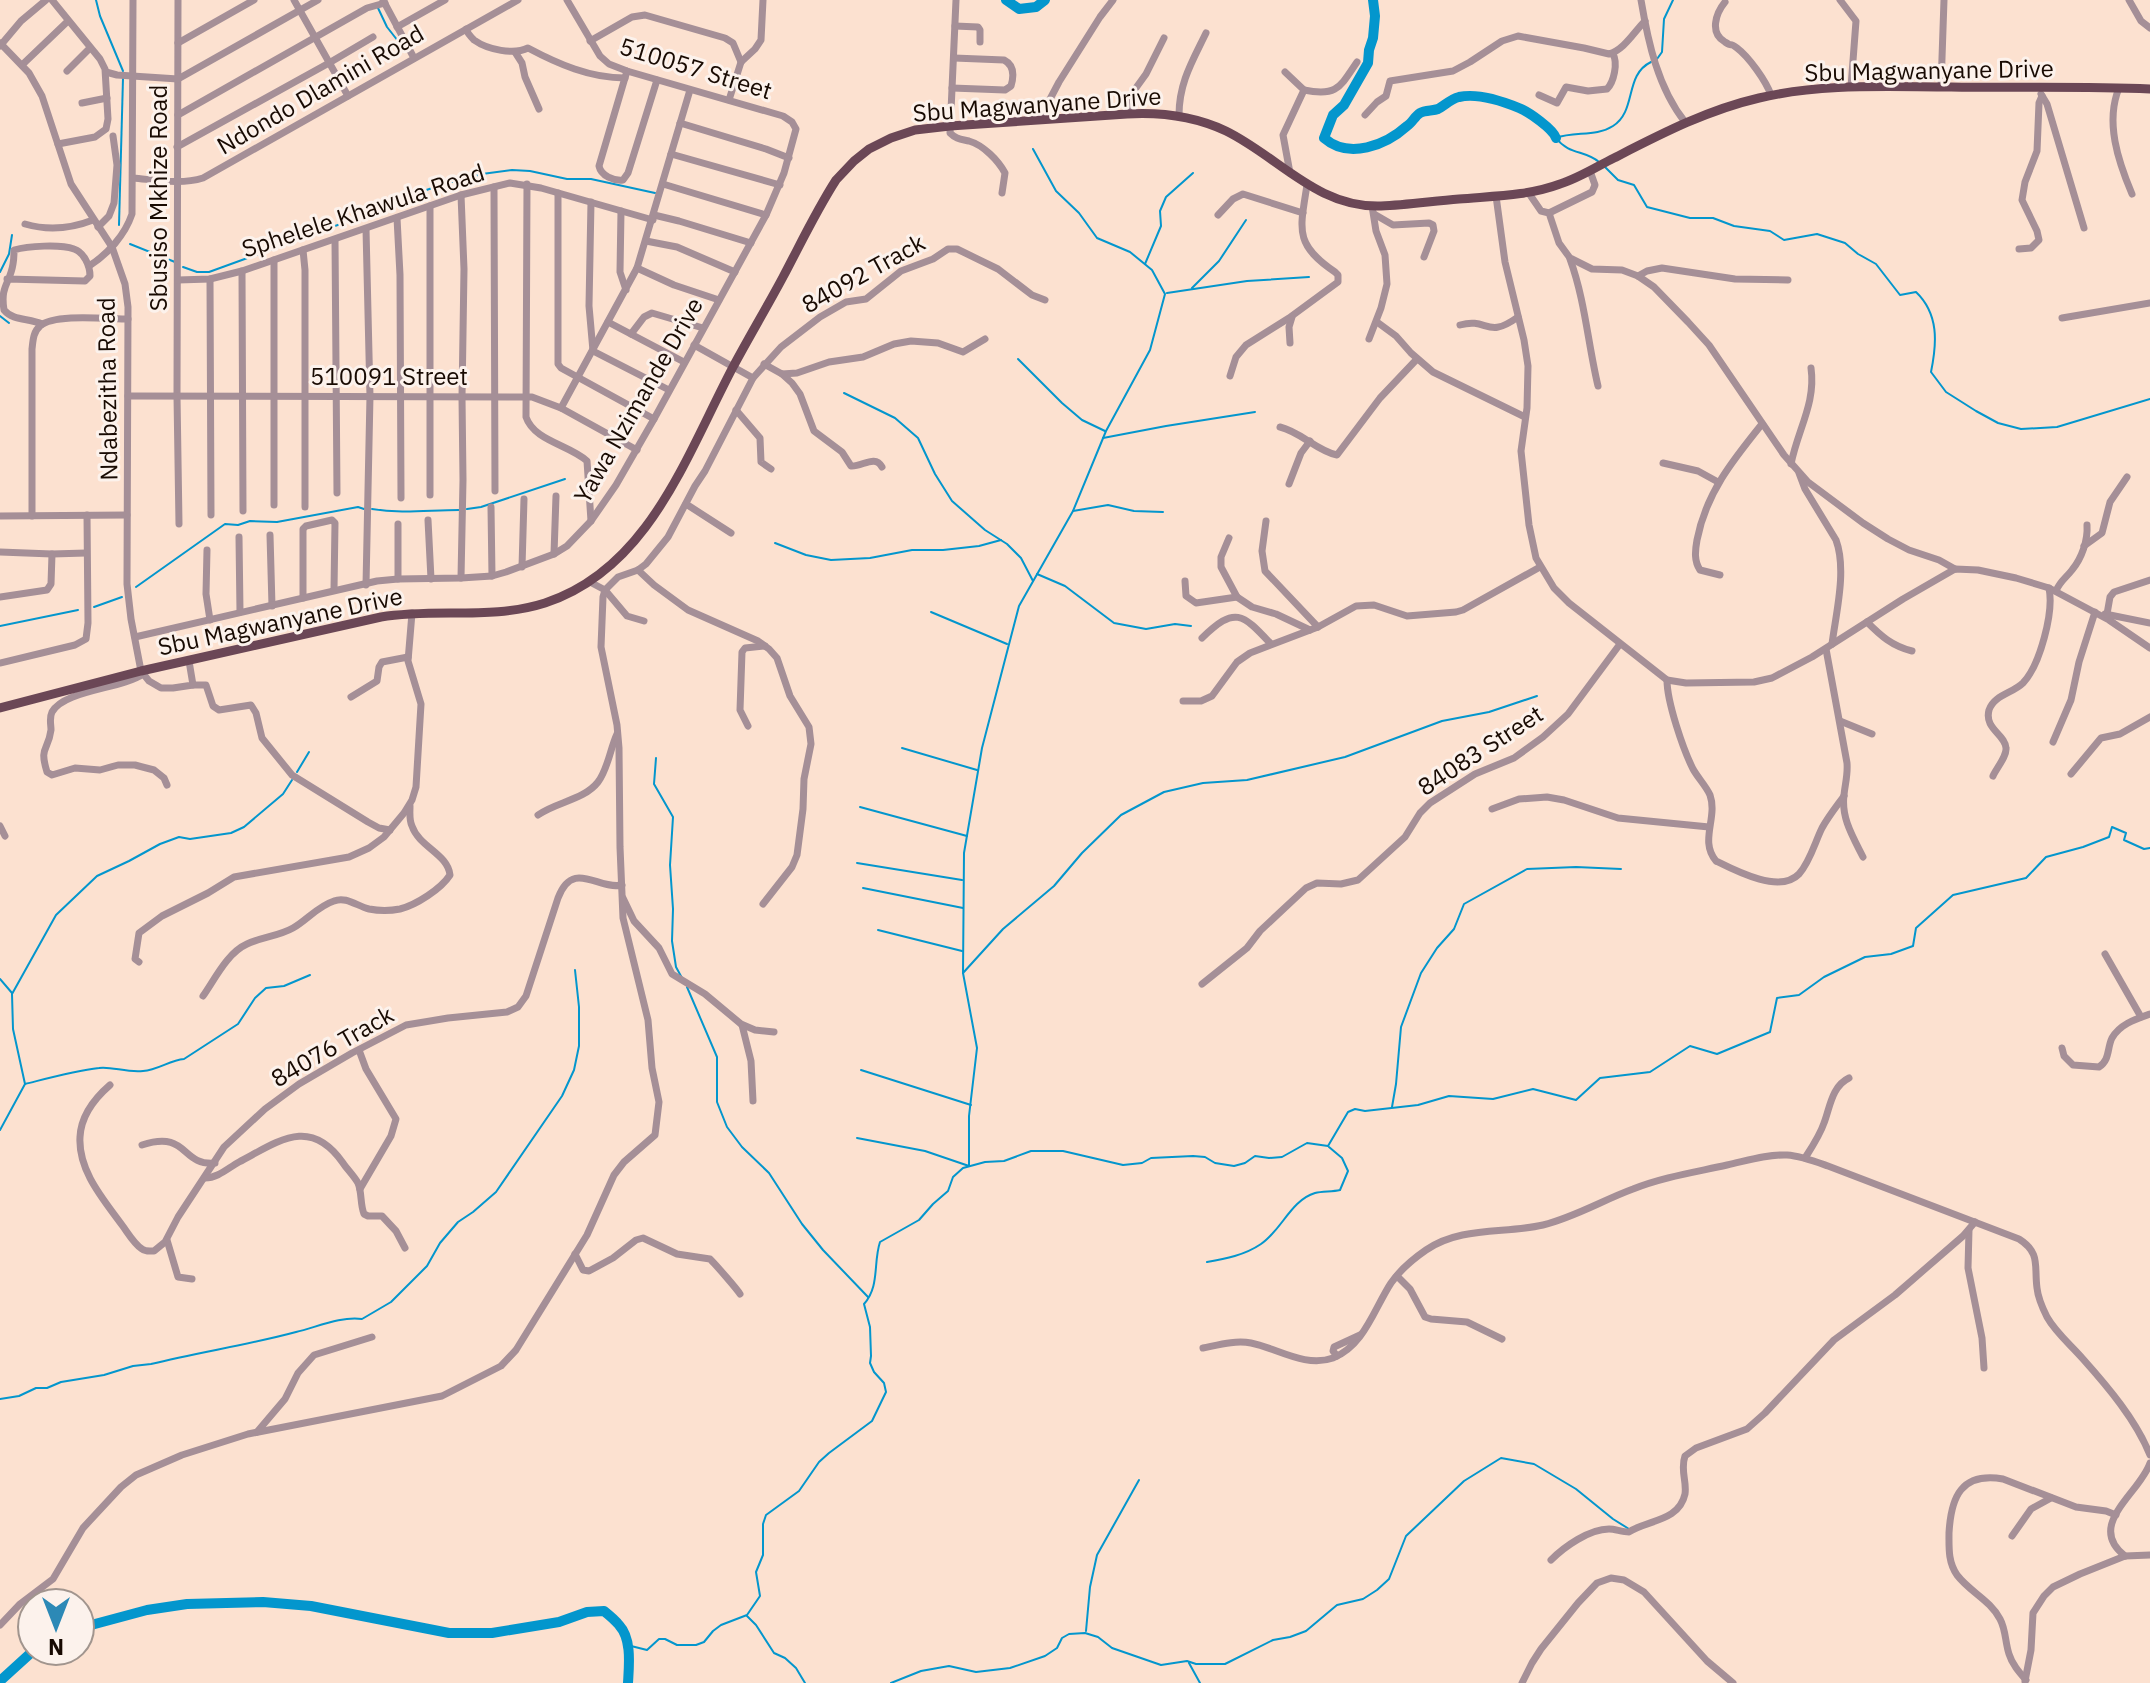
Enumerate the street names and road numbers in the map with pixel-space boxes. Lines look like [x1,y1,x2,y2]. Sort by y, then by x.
street label: Ndondo Dlamini Road [211,17,429,161]
street label: 510057 Street [616,30,776,106]
street label: Sbu Magwanyane Drive [1804,52,2054,88]
street label: Sbu Magwanyane Drive [912,79,1162,129]
street label: Sbusiso Mkhize Road [142,85,174,311]
street label: Sphelele Khawula Road [237,156,489,264]
street label: 84092 Track [796,226,931,320]
street label: Yawa Nzimande Drive [566,291,710,509]
street label: Ndabezitha Road [89,297,125,481]
street label: 510091 Street [310,360,468,392]
street label: Sbu Magwanyane Drive [155,579,405,663]
street label: 84083 Street [1411,698,1549,802]
street label: 84076 Track [265,998,399,1094]

